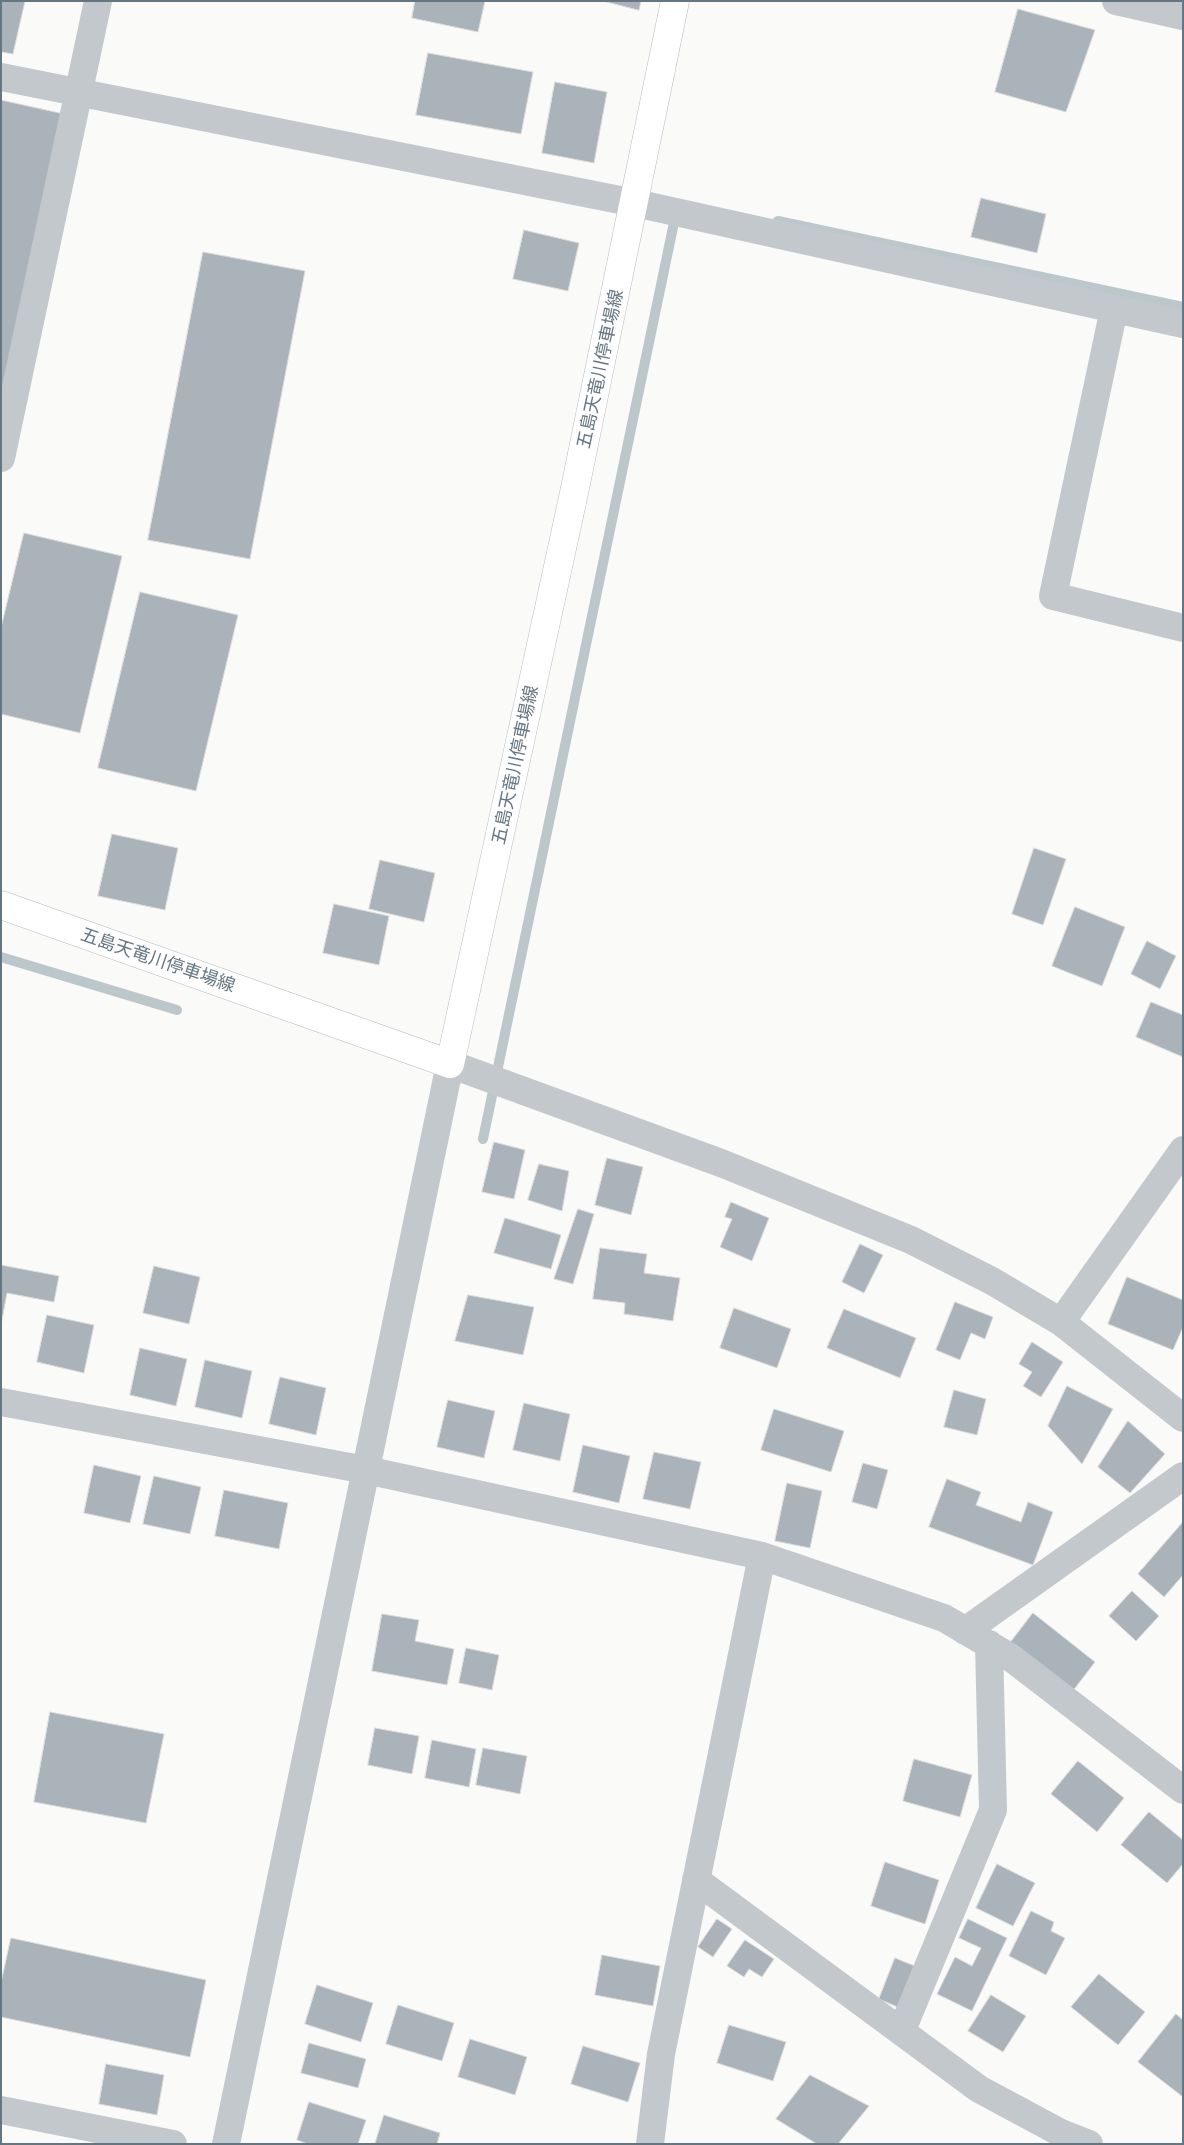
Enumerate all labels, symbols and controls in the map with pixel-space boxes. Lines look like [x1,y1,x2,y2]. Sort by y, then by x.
street label: 五島天竜川停車場線 [573,288,627,450]
street label: 五島天竜川停車場線 [488,684,542,846]
street label: 五島天竜川停車場線 [78,923,238,997]

